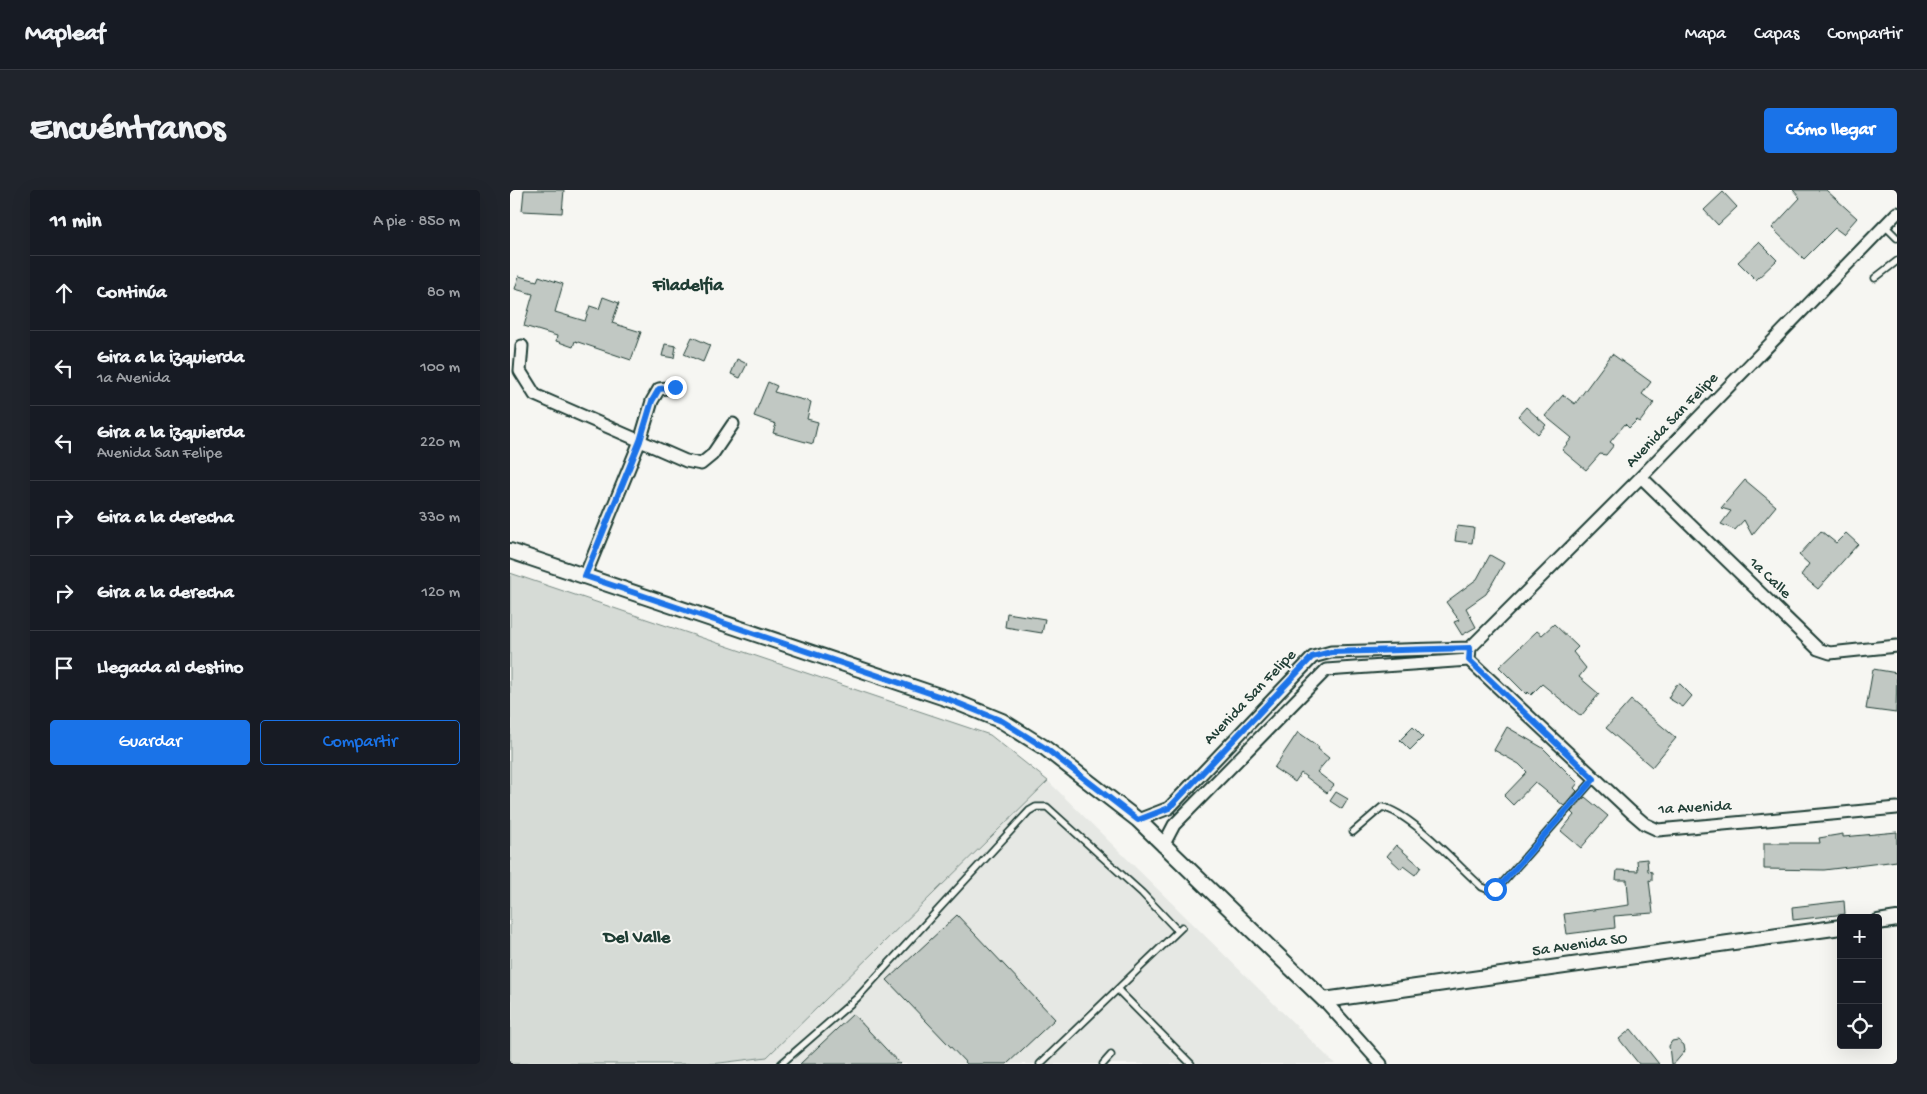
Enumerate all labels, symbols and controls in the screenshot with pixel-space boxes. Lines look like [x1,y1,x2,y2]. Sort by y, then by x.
text: Mapleaf [25,20,105,49]
text: Mapa [1685,24,1726,45]
text: Capas [1754,24,1799,45]
text: Compartir [1827,24,1902,45]
button: Cómo llegar [1764,108,1897,153]
text: Encuéntranos [30,110,225,151]
text: 11 min [50,210,101,235]
text: A pie · 850 m [373,213,460,232]
district label: Filadelfia [652,276,724,297]
icon: ahead [50,279,78,307]
text: Continúa [97,282,167,305]
text: 80 m [427,284,460,303]
text: Gira a la izquierda [97,347,244,370]
icon: left [50,354,78,382]
text: 100 m [420,359,460,378]
street label: Avenida San Felipe [1623,369,1724,473]
text: 1a Avenida [97,370,170,389]
route end [664,376,687,399]
text: Gira a la izquierda [97,422,244,445]
icon: left [50,429,78,457]
text: 220 m [420,434,460,453]
text: Avenida San Felipe [97,445,222,464]
icon: right [50,504,78,532]
text: Gira a la derecha [97,507,234,530]
text: 330 m [419,509,460,528]
street label: 1a Calle [1743,553,1795,604]
icon: right [50,579,78,607]
text: Gira a la derecha [97,582,234,605]
text: 120 m [421,584,460,603]
street label: Avenida San Felipe [1201,646,1302,750]
icon: arrive [50,654,78,682]
text: Llegada al destino [97,657,243,680]
button: Guardar [50,720,250,765]
button: Compartir [260,720,460,765]
street label: 1a Avenida [1657,798,1733,820]
route start [1484,878,1507,901]
map controls [1837,914,1882,1049]
button: + [1837,914,1882,959]
district label: Del Valle [602,928,671,949]
street label: 5a Avenida SO [1531,930,1629,962]
button: − [1837,959,1882,1004]
button: locate [1837,1004,1882,1049]

